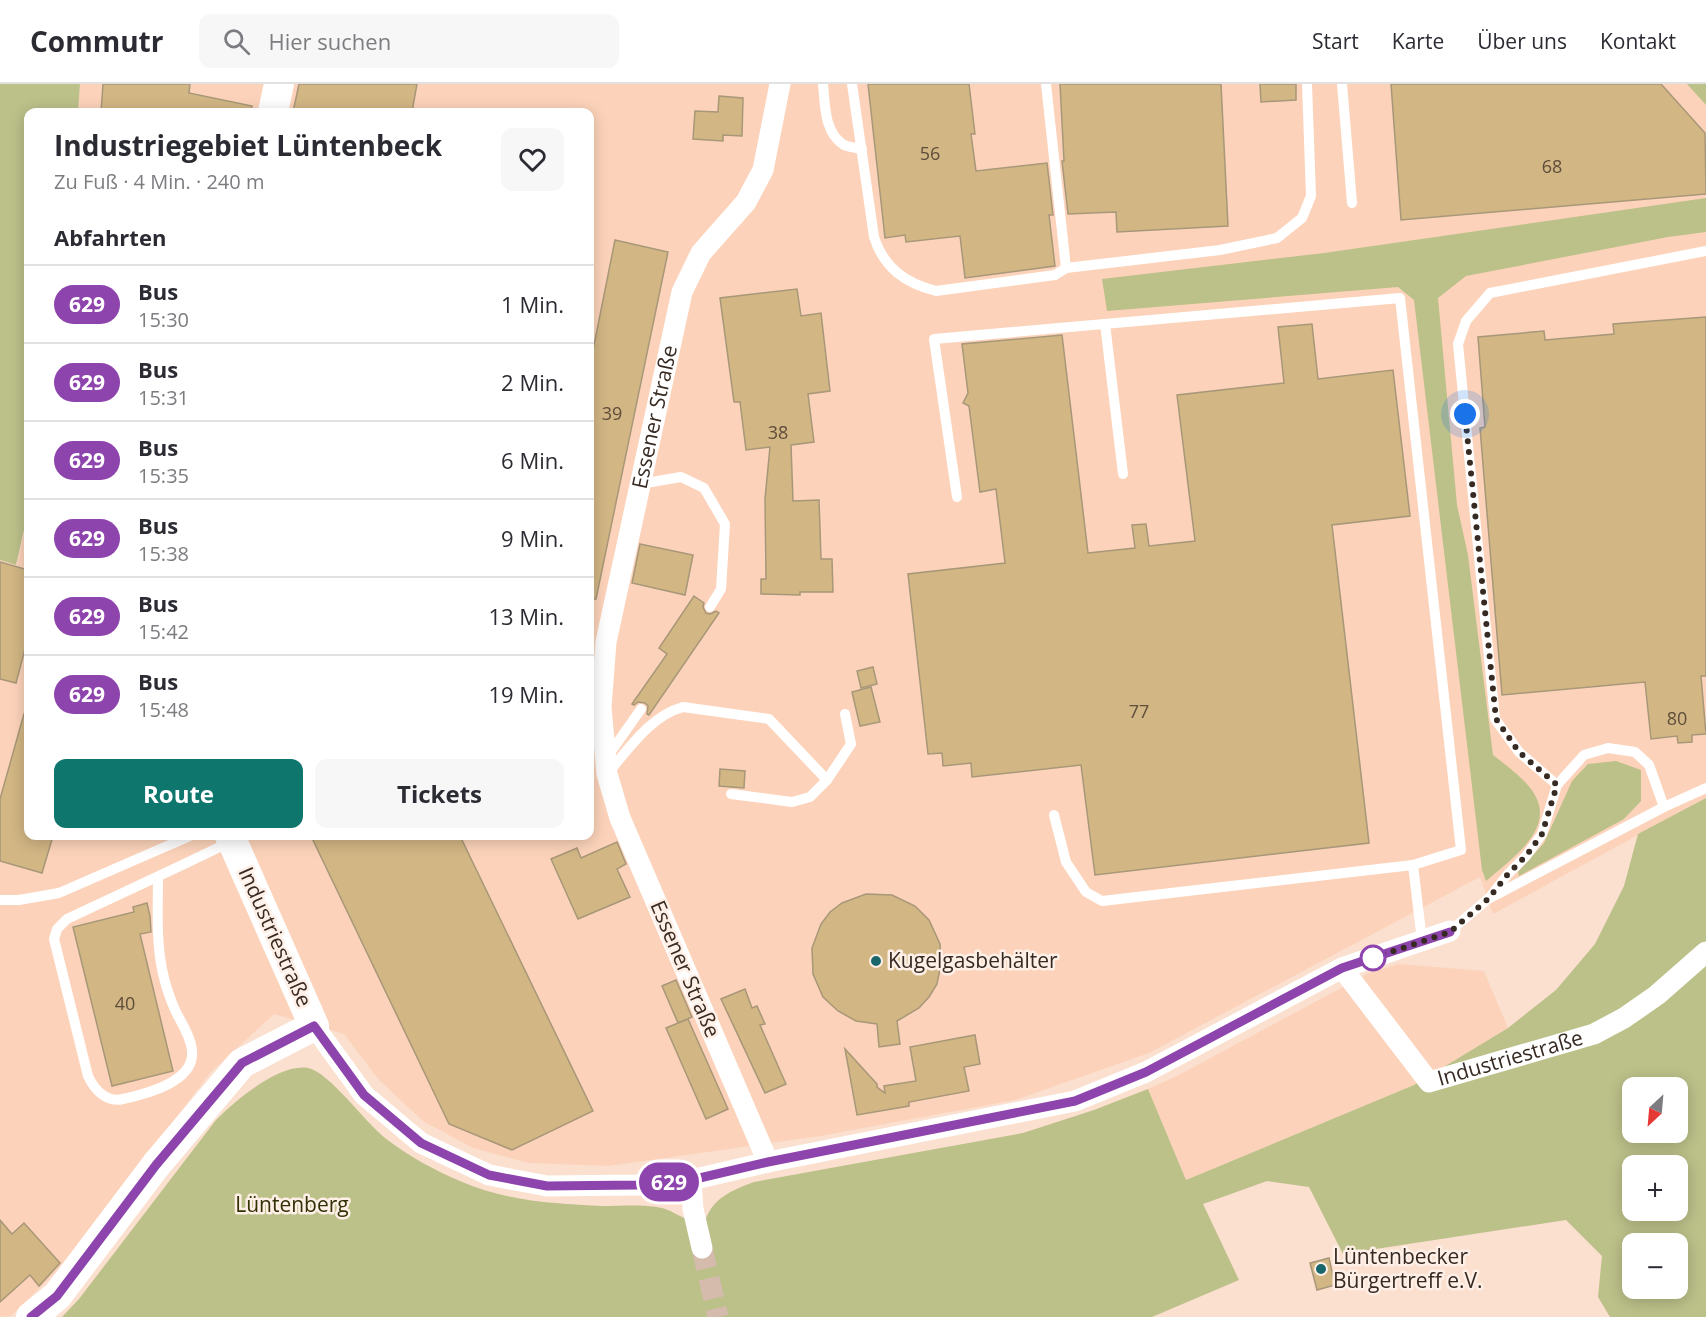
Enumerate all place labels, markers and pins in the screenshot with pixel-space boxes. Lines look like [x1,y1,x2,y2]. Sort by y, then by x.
unlabelled marker [1360,945,1386,971]
place label: Kugelgasbehälter [888,946,1058,974]
marker: Kugelgasbehälter [869,954,883,968]
place label: Lüntenbecker Bürgertreff e.V. [1333,1242,1483,1294]
marker: Lüntenbecker Bürgertreff e.V. [1314,1262,1328,1276]

